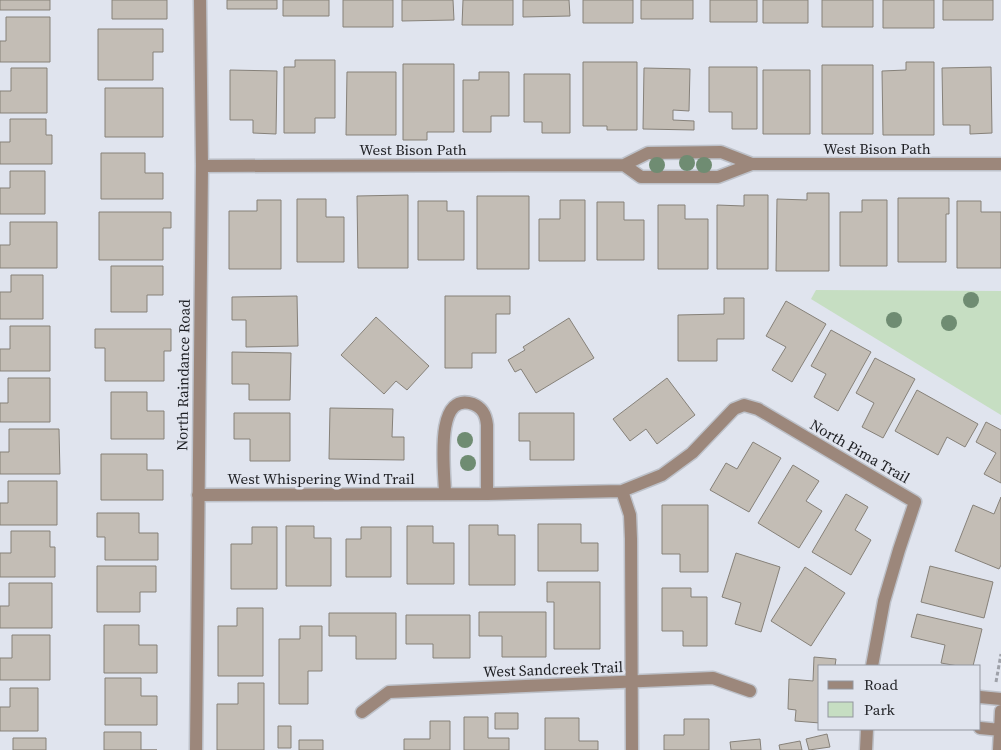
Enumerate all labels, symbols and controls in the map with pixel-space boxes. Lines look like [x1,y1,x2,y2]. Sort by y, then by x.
street label: West Bison Path [823,138,931,159]
street label: West Bison Path [359,139,467,160]
street label: North Raindance Road [171,299,195,451]
street label: North Pima Trail [806,414,914,488]
street label: West Whispering Wind Trail [227,468,415,489]
street label: West Sandcreek Trail [483,656,624,682]
legend [818,665,981,730]
text: Road [864,674,898,695]
text: Park [864,699,896,720]

